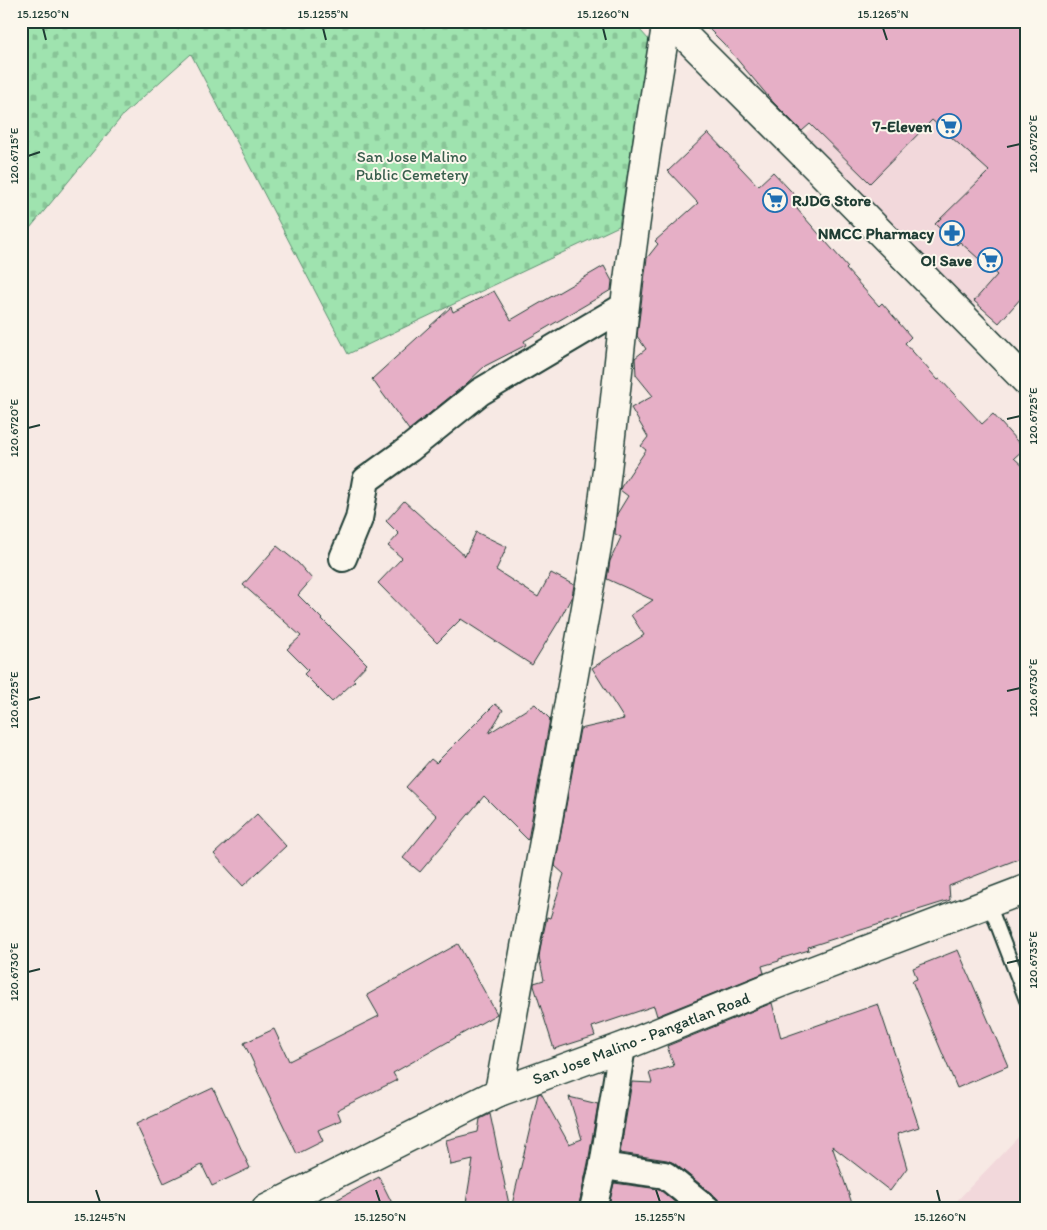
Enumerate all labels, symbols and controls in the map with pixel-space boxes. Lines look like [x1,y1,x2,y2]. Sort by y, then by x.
text: 15.1250°N [17,7,69,21]
text: 15.1255°N [298,7,348,21]
text: 15.1260°N [577,7,629,21]
text: 15.1265°N [858,7,909,21]
supermarket icon: 7-Eleven [936,113,962,139]
text: 120.6720°E [1026,114,1040,173]
place label: 7-Eleven [872,117,933,136]
text: 120.6715°E [7,127,21,184]
park label: San Jose Malino Public Cemetery [356,147,469,184]
supermarket icon: RJDG Store [762,187,788,213]
place label: RJDG Store [792,191,871,210]
pharmacy icon: NMCC Pharmacy [939,220,965,246]
place label: NMCC Pharmacy [818,224,934,244]
supermarket icon: O! Save [977,247,1003,273]
place label: O! Save [921,251,972,270]
text: 120.6725°E [1026,387,1040,445]
text: 120.6720°E [7,398,21,457]
text: 120.6730°E [1026,658,1040,717]
text: 120.6725°E [7,671,21,729]
text: 120.6735°E [1026,931,1040,989]
text: 120.6730°E [7,942,21,1001]
street label: San Jose Malino - Pangatlan Road [530,988,753,1089]
text: 15.1245°N [74,1210,126,1224]
text: 15.1250°N [354,1210,406,1224]
text: 15.1255°N [635,1210,685,1224]
text: 15.1260°N [914,1210,966,1224]

